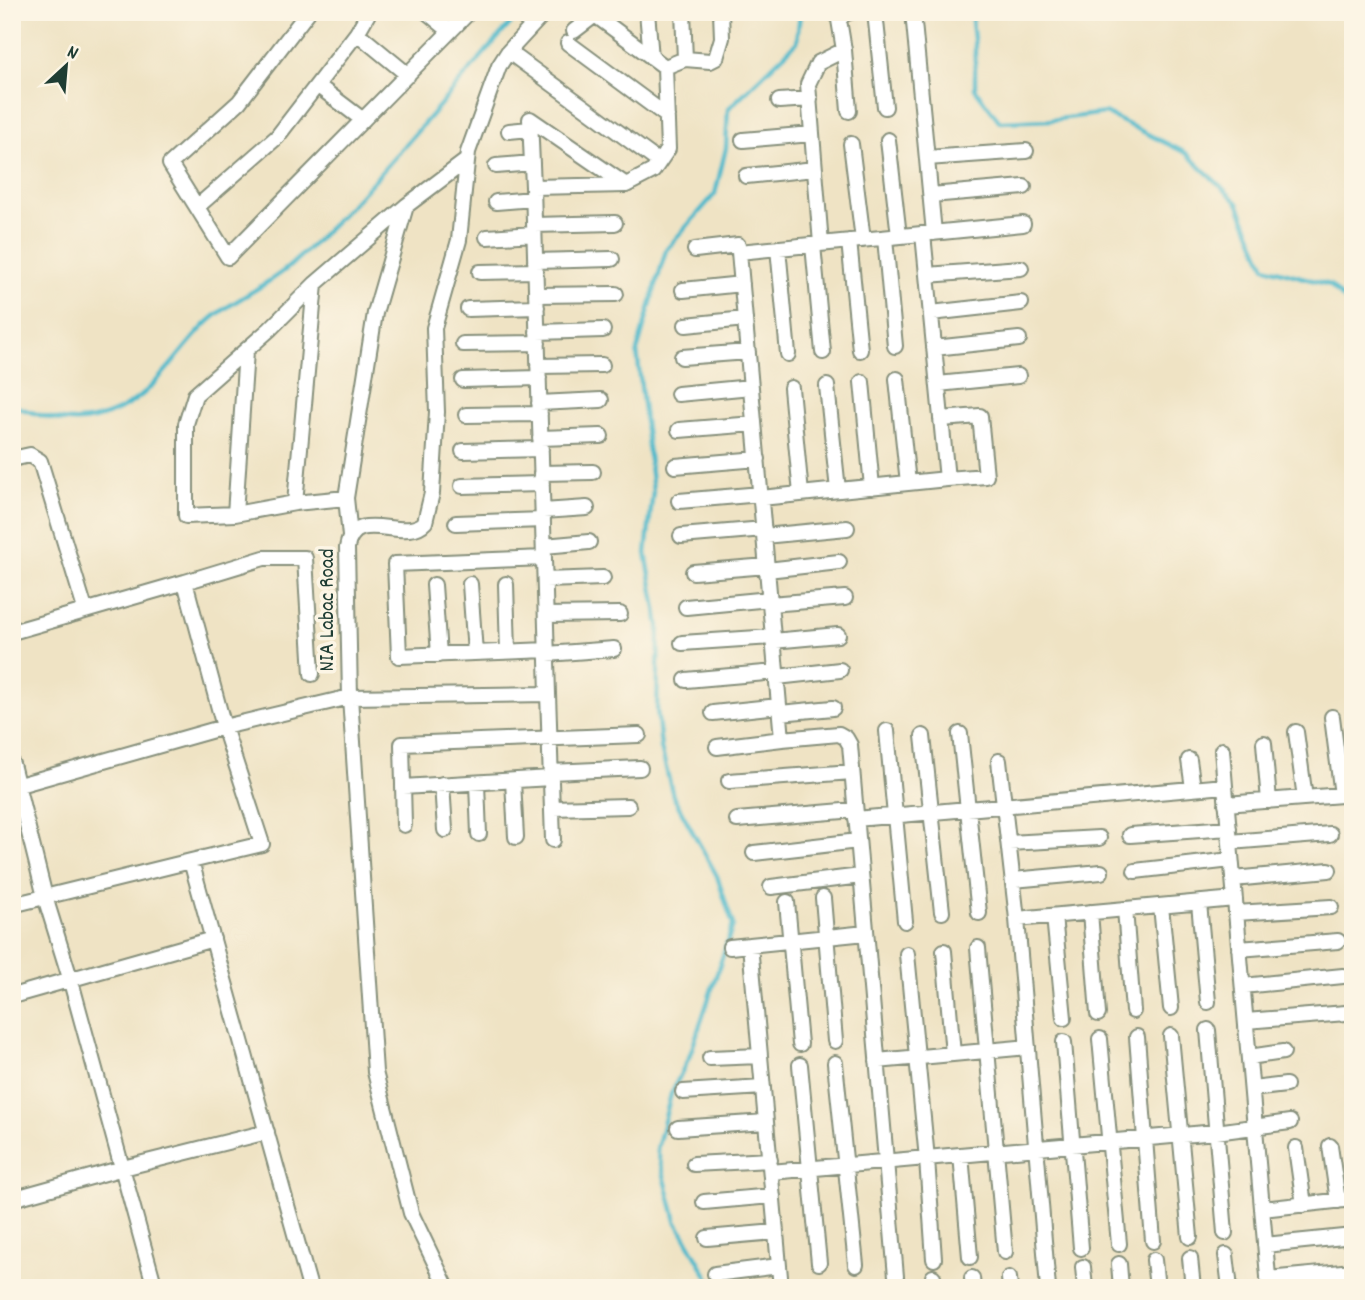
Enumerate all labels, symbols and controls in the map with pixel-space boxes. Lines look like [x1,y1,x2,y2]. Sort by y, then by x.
north arrow [32,32,102,102]
text: N [62,40,82,68]
street label: NIA Labac Road [314,548,344,672]

